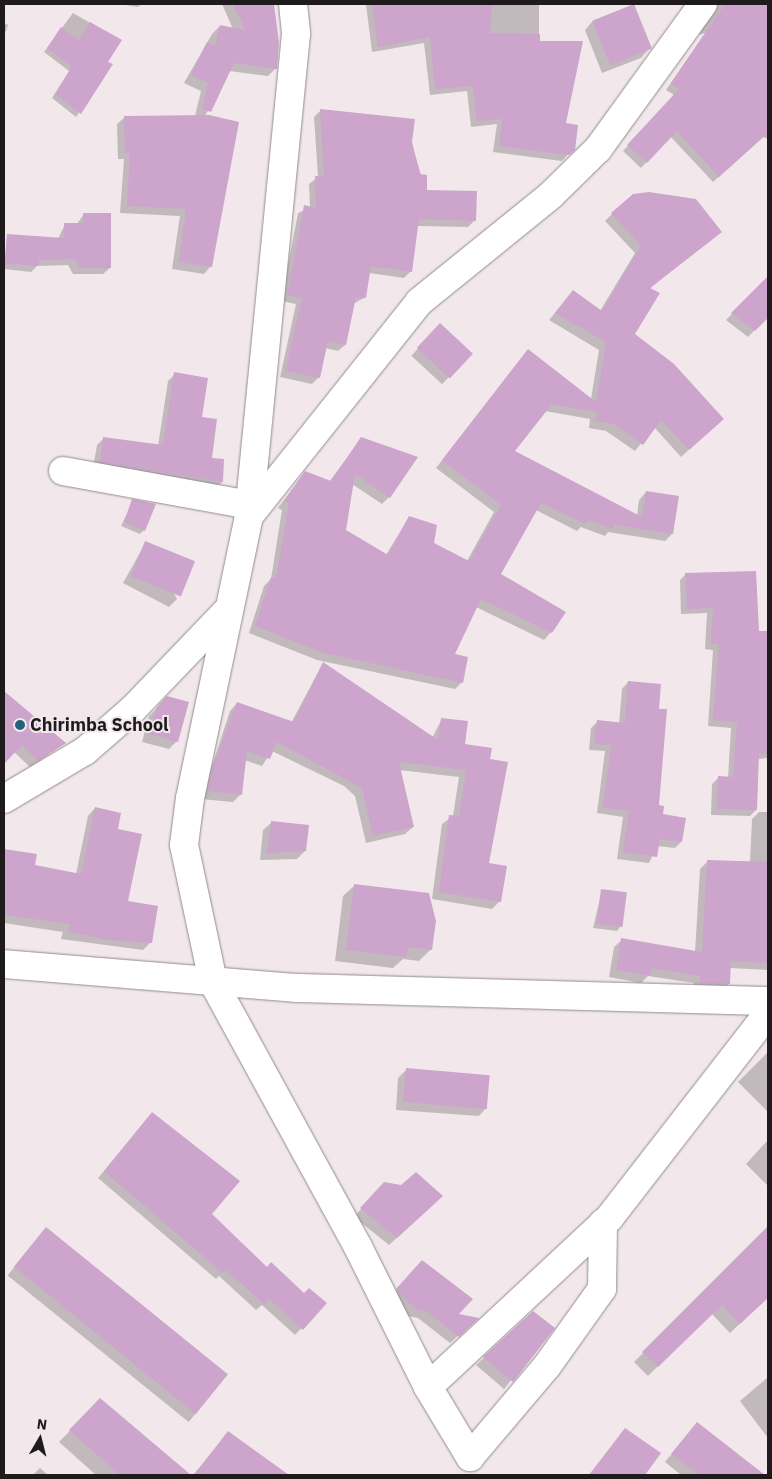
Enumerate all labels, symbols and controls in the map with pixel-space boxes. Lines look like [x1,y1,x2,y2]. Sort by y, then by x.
place label: Chirimba School [30,714,169,736]
marker: Chirimba School [14,719,26,731]
north arrow [15,1414,65,1464]
text: N [36,1415,48,1434]

